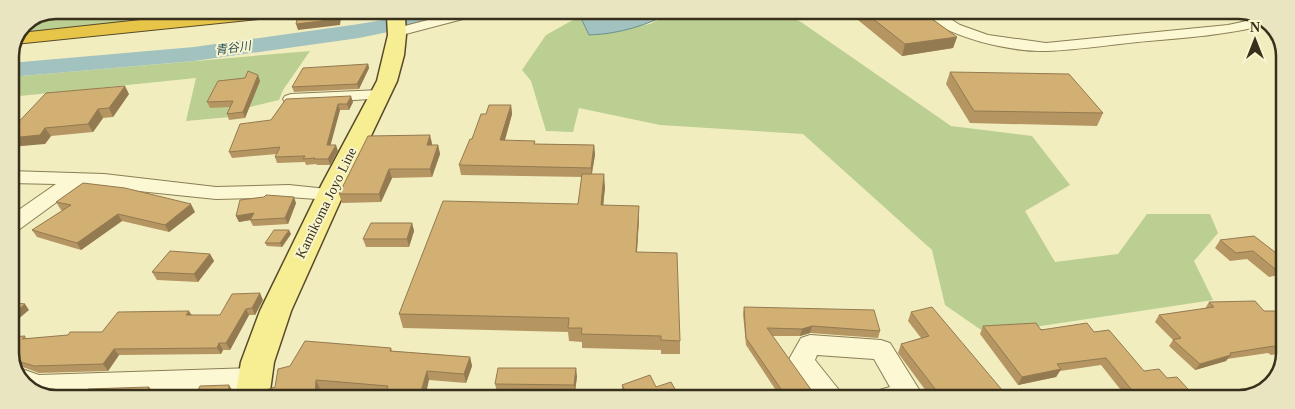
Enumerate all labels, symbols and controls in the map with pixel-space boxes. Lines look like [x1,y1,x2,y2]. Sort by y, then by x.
north arrow [1230,15,1280,65]
text: N [1250,20,1260,35]
water label: 青谷川 [214,38,254,57]
street label: Kamikoma Joyo Line [293,145,359,261]

